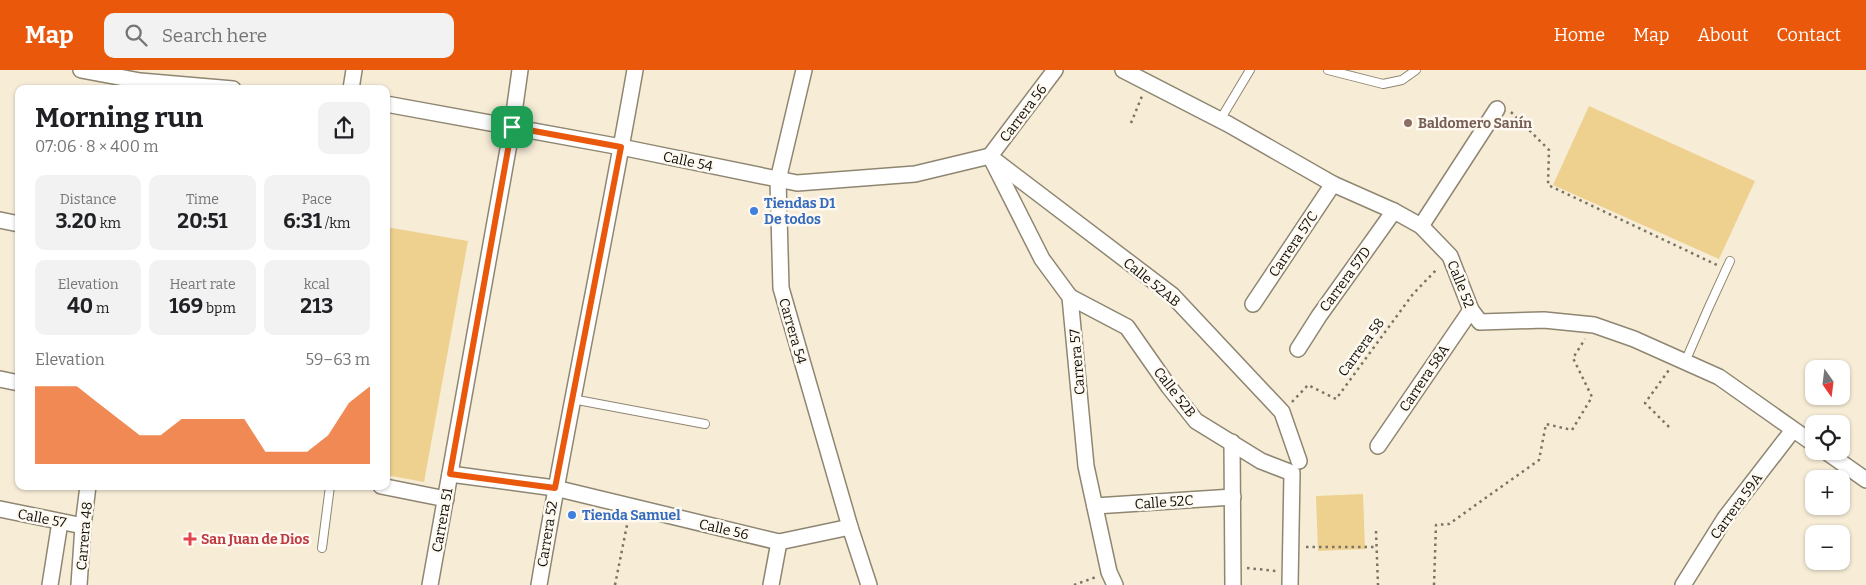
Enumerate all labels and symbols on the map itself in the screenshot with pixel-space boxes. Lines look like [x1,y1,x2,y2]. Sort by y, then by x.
street label: Carrera 56 [996,81,1051,146]
pin [491,106,533,148]
place label: Baldomero Sanín [1418,115,1532,132]
marker: Baldomero Sanín [1402,117,1414,129]
street label: Calle 54 [661,148,714,175]
place label: Tiendas D1 De todos [764,195,835,228]
marker: Tiendas D1 De todos [748,205,760,217]
street label: Carrera 57C [1265,208,1322,280]
street label: Carrera 57D [1316,243,1375,315]
street label: Calle 52AB [1120,254,1184,310]
street label: Calle 52 [1443,258,1478,310]
street label: Carrera 54 [775,296,810,366]
street label: Carrera 58 [1335,315,1388,380]
street label: Carrera 57 [1066,328,1089,396]
street label: Carrera 58A [1396,341,1453,415]
north arrow [1805,360,1850,405]
street label: Calle 52B [1150,364,1199,421]
street label: Carrera 59A [1707,470,1766,543]
street label: Carrera 51 [428,486,457,554]
street label: Calle 52C [1134,492,1194,513]
street label: Carrera 52 [534,500,561,568]
street label: Carrera 48 [73,501,96,571]
street label: Calle 57 [16,505,68,532]
place label: Tienda Samuel [582,507,681,524]
marker: Tienda Samuel [566,509,578,521]
street label: Calle 56 [697,516,750,543]
place label: San Juan de Dios [201,531,309,548]
marker: San Juan de Dios [183,532,197,546]

